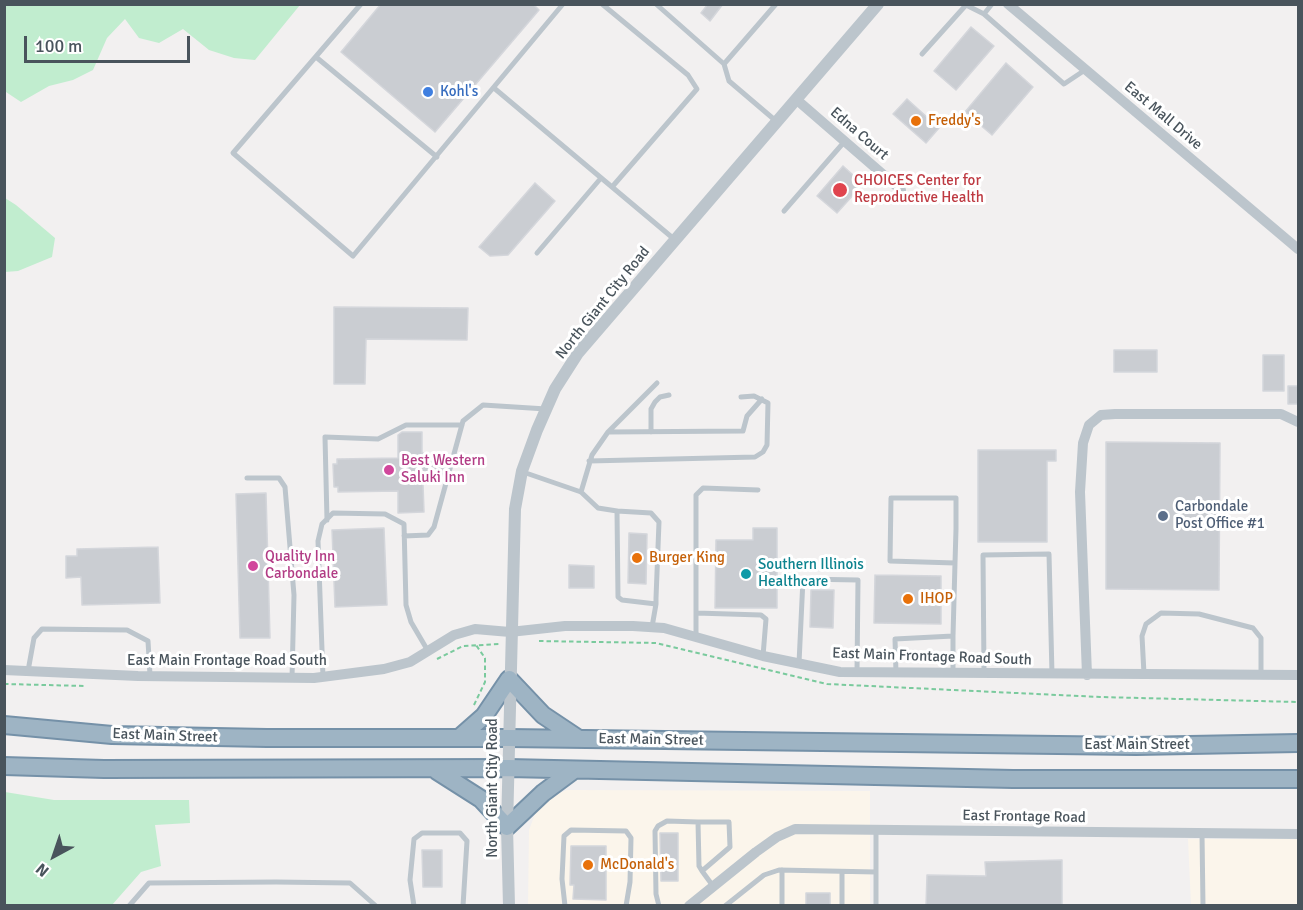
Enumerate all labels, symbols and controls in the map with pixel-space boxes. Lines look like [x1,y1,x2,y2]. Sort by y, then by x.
scale bar [27,24,194,62]
text: 100 m [35,35,82,57]
street label: East Mall Drive [1120,78,1206,154]
place label: Kohl's [440,83,478,101]
marker: Kohl's [421,85,435,99]
street label: Edna Court [826,104,892,164]
place label: Freddy's [928,112,981,130]
marker: Freddy's [909,114,923,128]
place label: CHOICES Center for Reproductive Health [854,172,984,207]
marker: CHOICES Center for Reproductive Health [831,181,849,199]
street label: North Giant City Road [552,243,654,363]
place label: Best Western Saluki Inn [401,452,485,487]
marker: Best Western Saluki Inn [382,463,396,477]
place label: Carbondale Post Office #1 [1175,498,1265,533]
marker: Carbondale Post Office #1 [1156,509,1170,523]
place label: Quality Inn Carbondale [265,548,338,583]
place label: Burger King [649,549,725,567]
marker: Burger King [630,551,644,565]
place label: Southern Illinois Healthcare [758,556,864,591]
marker: Quality Inn Carbondale [246,559,260,573]
marker: Southern Illinois Healthcare [739,567,753,581]
place label: IHOP [920,590,953,608]
marker: IHOP [901,592,915,606]
street label: East Main Frontage Road South [832,645,1032,669]
street label: East Main Frontage Road South [127,652,327,670]
street label: North Giant City Road [484,718,502,858]
street label: East Main Street [112,725,218,747]
street label: East Main Street [598,730,704,750]
street label: East Main Street [1084,736,1190,754]
street label: East Frontage Road [962,807,1086,827]
north arrow [24,826,84,886]
place label: McDonald's [600,856,674,874]
marker: McDonald's [581,858,595,872]
text: N [32,859,53,881]

